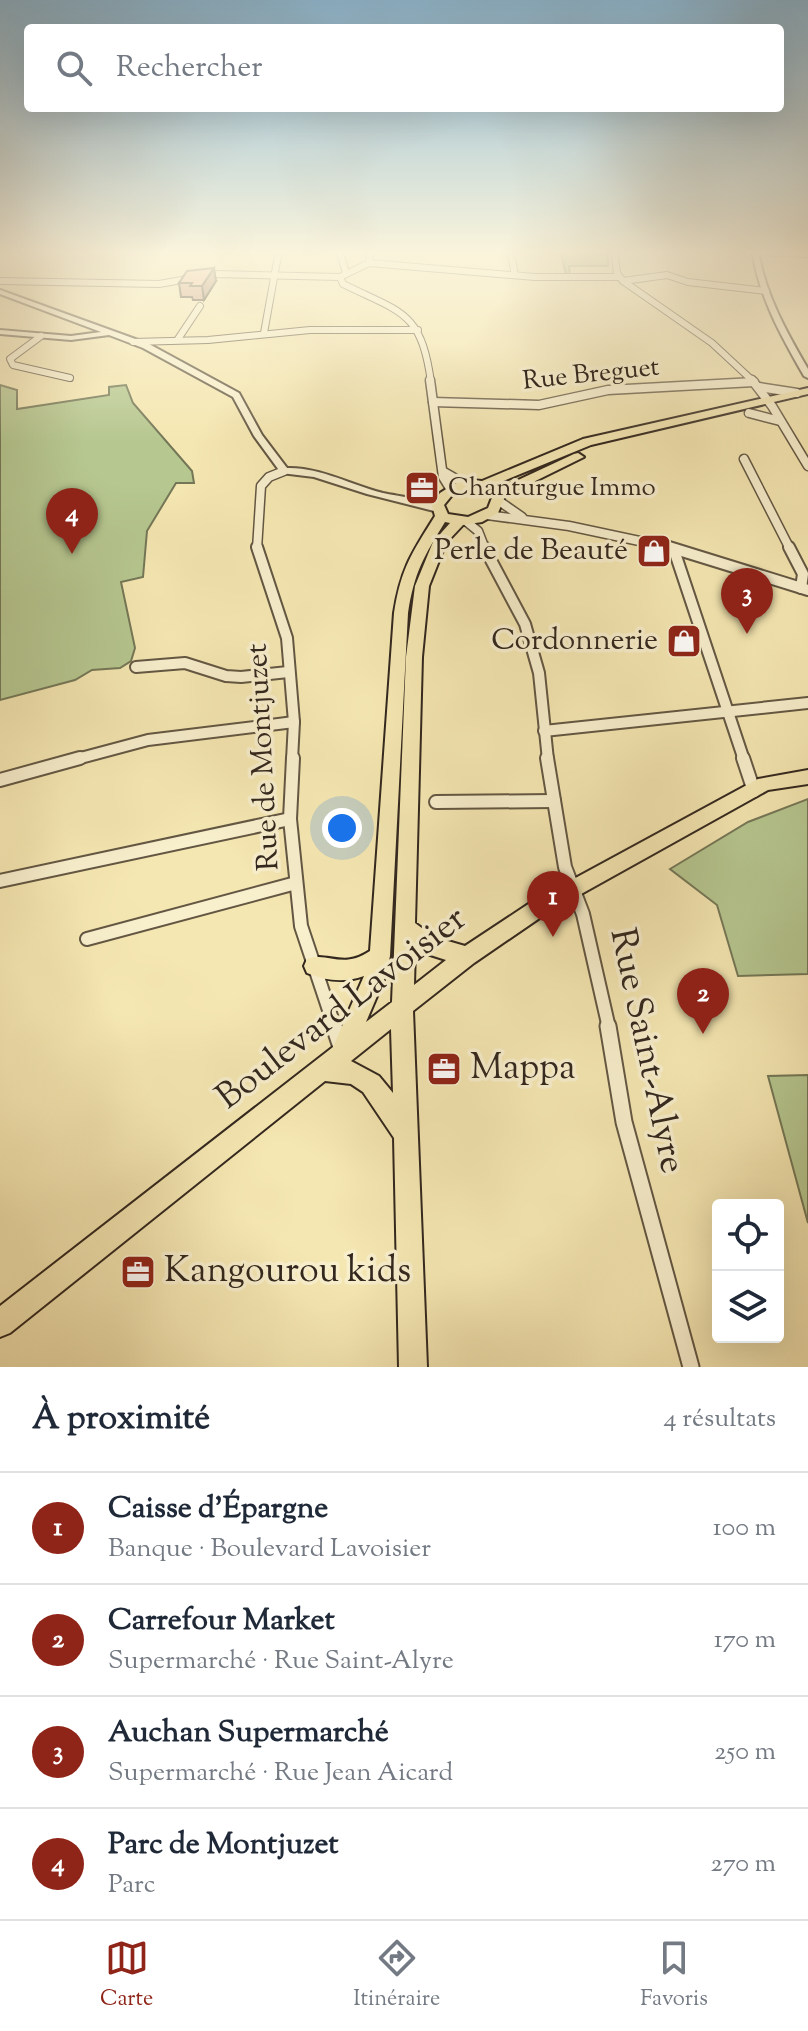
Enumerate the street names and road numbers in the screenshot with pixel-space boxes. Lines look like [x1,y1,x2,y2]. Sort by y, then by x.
street label: Rue Breguet [521,349,661,401]
street label: Rue de Montjuzet [237,642,291,872]
street label: Boulevard Lavoisier [206,894,478,1124]
street label: Rue Saint-Alyre [595,924,697,1178]

